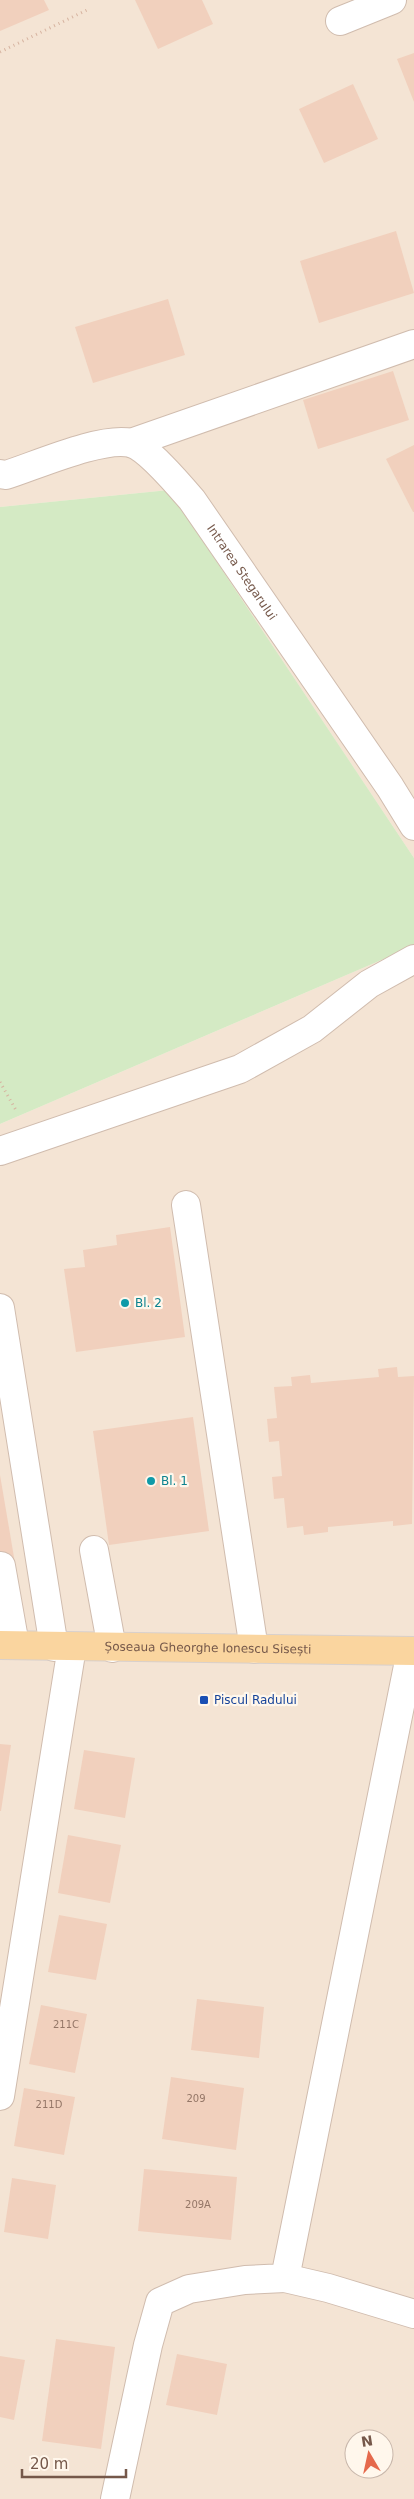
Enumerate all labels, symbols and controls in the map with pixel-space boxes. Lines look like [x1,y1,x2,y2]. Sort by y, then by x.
street label: Intrarea Stegarului [204,522,280,623]
place label: Bl. 2 [135,1296,162,1310]
marker: Bl. 2 [119,1297,131,1309]
place label: Bl. 1 [161,1474,188,1488]
marker: Bl. 1 [145,1475,157,1487]
street label: Șoseaua Gheorghe Ionescu Sisești [104,1640,311,1657]
place label: Piscul Radului [214,1693,297,1707]
marker: Piscul Radului [198,1694,210,1706]
house number: 211C [53,2019,79,2030]
house number: 209 [186,2093,206,2104]
house number: 211D [36,2099,63,2110]
house number: 209A [185,2199,211,2210]
north arrow [344,2429,394,2479]
text: N [360,2432,374,2450]
scale bar [22,2446,126,2478]
text: 20 m [30,2455,68,2473]

